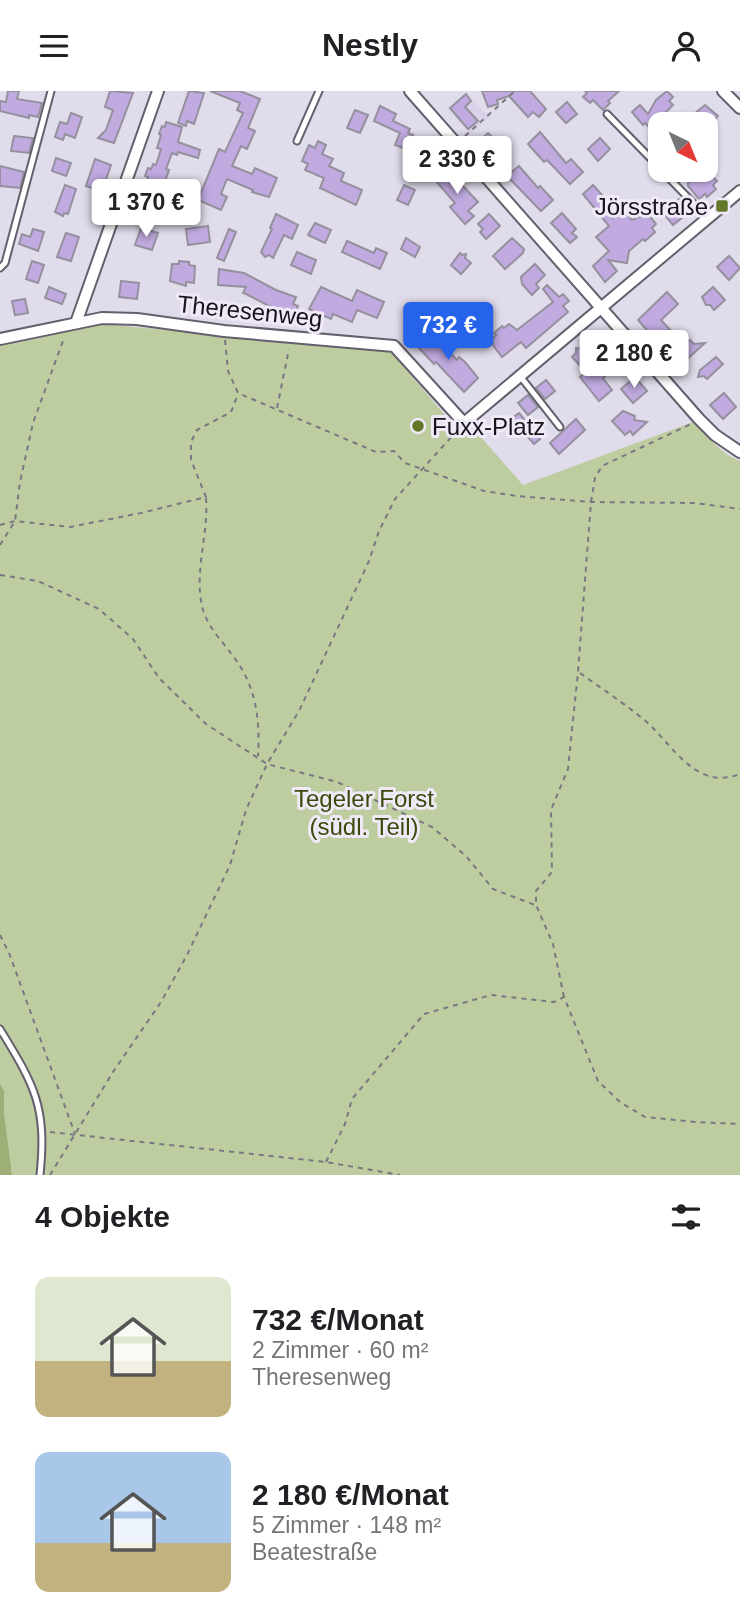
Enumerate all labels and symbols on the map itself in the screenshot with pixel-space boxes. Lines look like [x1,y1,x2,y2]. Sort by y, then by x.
north arrow [648,112,718,182]
pin: 2 330 € [392,137,522,196]
pin: 1 370 € [81,179,211,239]
place label: Jörsstraße [595,193,708,220]
marker: Jörsstraße [714,198,730,214]
street label: Theresenweg [176,290,324,332]
pin: 732 € [399,303,497,362]
pin: 2 180 € [569,331,699,390]
place label: Fuxx-Platz [432,413,545,440]
marker: Fuxx-Platz [410,418,426,434]
park label: Tegeler Forst (südl. Teil) [294,785,434,840]

